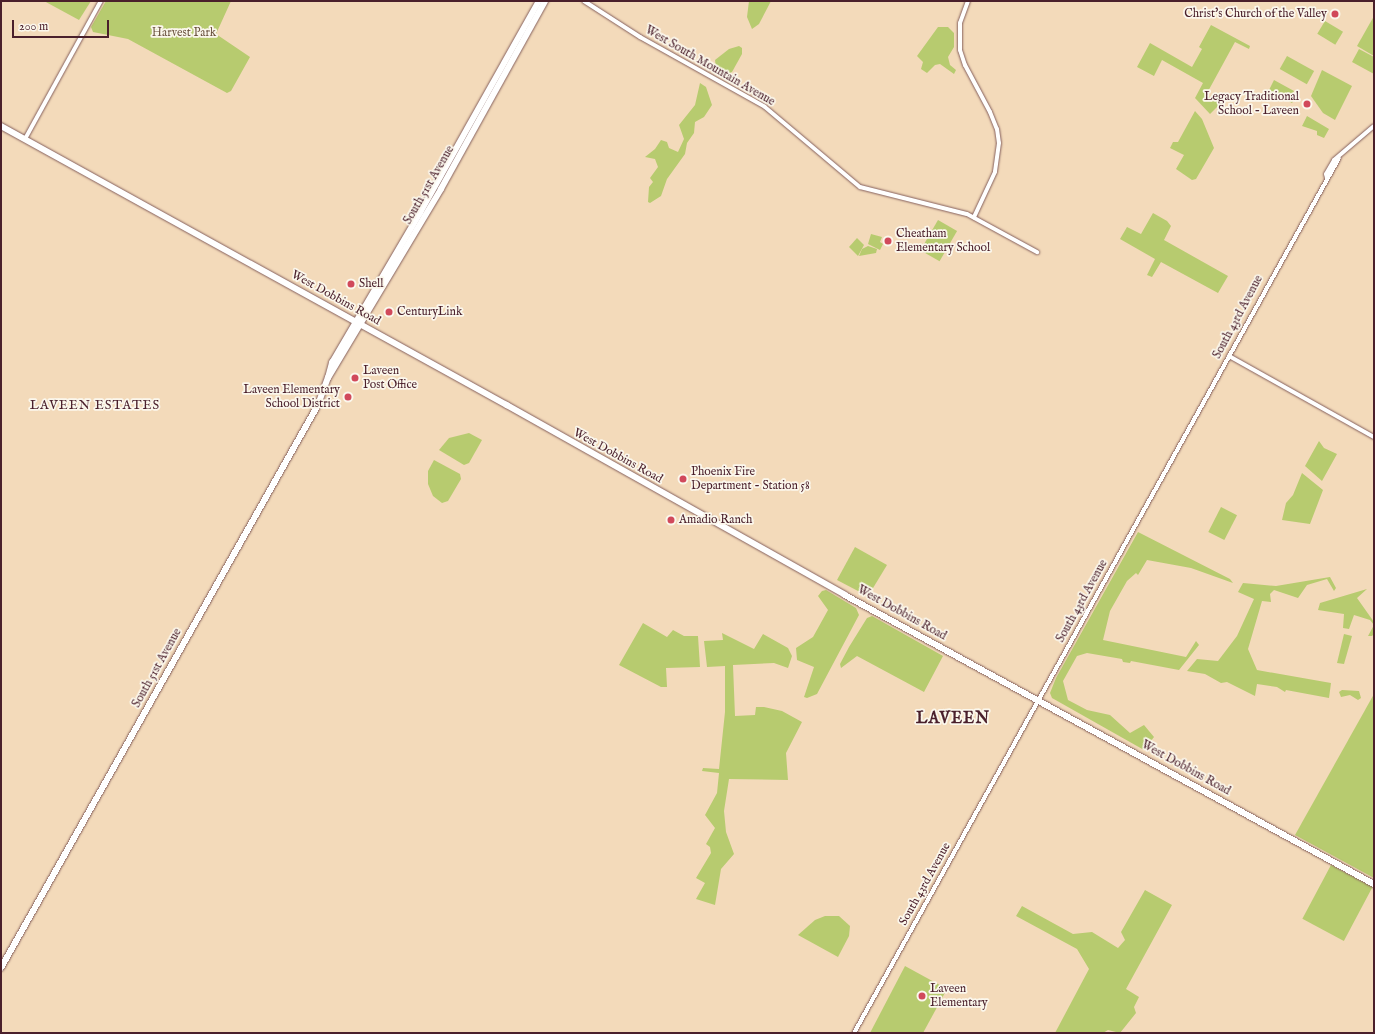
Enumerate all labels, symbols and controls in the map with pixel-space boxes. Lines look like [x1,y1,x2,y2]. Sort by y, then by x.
place label: Christ's Church of the Valley [1184,7,1327,21]
marker: Christ's Church of the Valley [1330,9,1340,19]
scale bar [14,12,111,38]
text: 200 m [19,19,48,34]
street label: West South Mountain Avenue [642,23,778,109]
park label: Harvest Park [152,26,216,40]
place label: Legacy Traditional School - Laveen [1204,90,1299,118]
marker: Legacy Traditional School - Laveen [1302,99,1312,109]
street label: South 51st Avenue [401,143,457,227]
place label: Cheatham Elementary School [896,227,990,255]
marker: Cheatham Elementary School [883,236,893,246]
street label: West Dobbins Road [289,268,383,328]
street label: South 43rd Avenue [1210,273,1266,361]
place label: Shell [359,277,384,291]
marker: Shell [346,279,356,289]
place label: CenturyLink [397,305,462,319]
marker: CenturyLink [384,307,394,317]
place label: Laveen Post Office [363,364,417,392]
marker: Laveen Post Office [350,373,360,383]
place label: Laveen Elementary School District [243,383,340,411]
marker: Laveen Elementary School District [343,392,353,402]
district label: LAVEEN ESTATES [30,398,160,414]
street label: West Dobbins Road [571,426,665,486]
place label: Phoenix Fire Department - Station 58 [691,465,810,493]
marker: Phoenix Fire Department - Station 58 [678,474,688,484]
place label: Amadio Ranch [679,513,752,527]
marker: Amadio Ranch [666,515,676,525]
street label: South 43rd Avenue [1053,557,1111,645]
street label: West Dobbins Road [855,583,949,643]
street label: South 51st Avenue [129,626,185,710]
district label: LAVEEN [916,709,990,729]
street label: West Dobbins Road [1139,738,1233,798]
street label: South 43rd Avenue [896,840,954,928]
place label: Laveen Elementary [930,982,988,1010]
marker: Laveen Elementary [917,991,927,1001]

